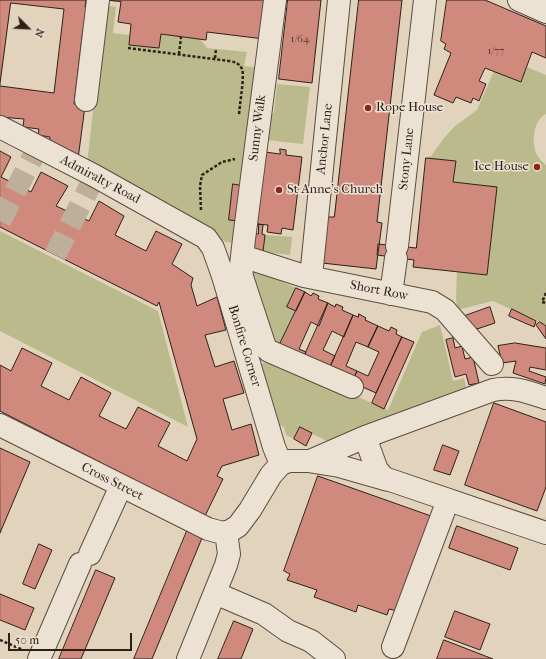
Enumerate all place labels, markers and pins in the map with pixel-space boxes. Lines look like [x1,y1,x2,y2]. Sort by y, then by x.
place label: Rope House [376,100,443,116]
marker: Rope House [363,103,373,113]
place label: Ice House [474,159,529,175]
marker: Ice House [532,162,542,172]
place label: St Anne's Church [287,182,383,198]
marker: St Anne's Church [274,185,284,195]

